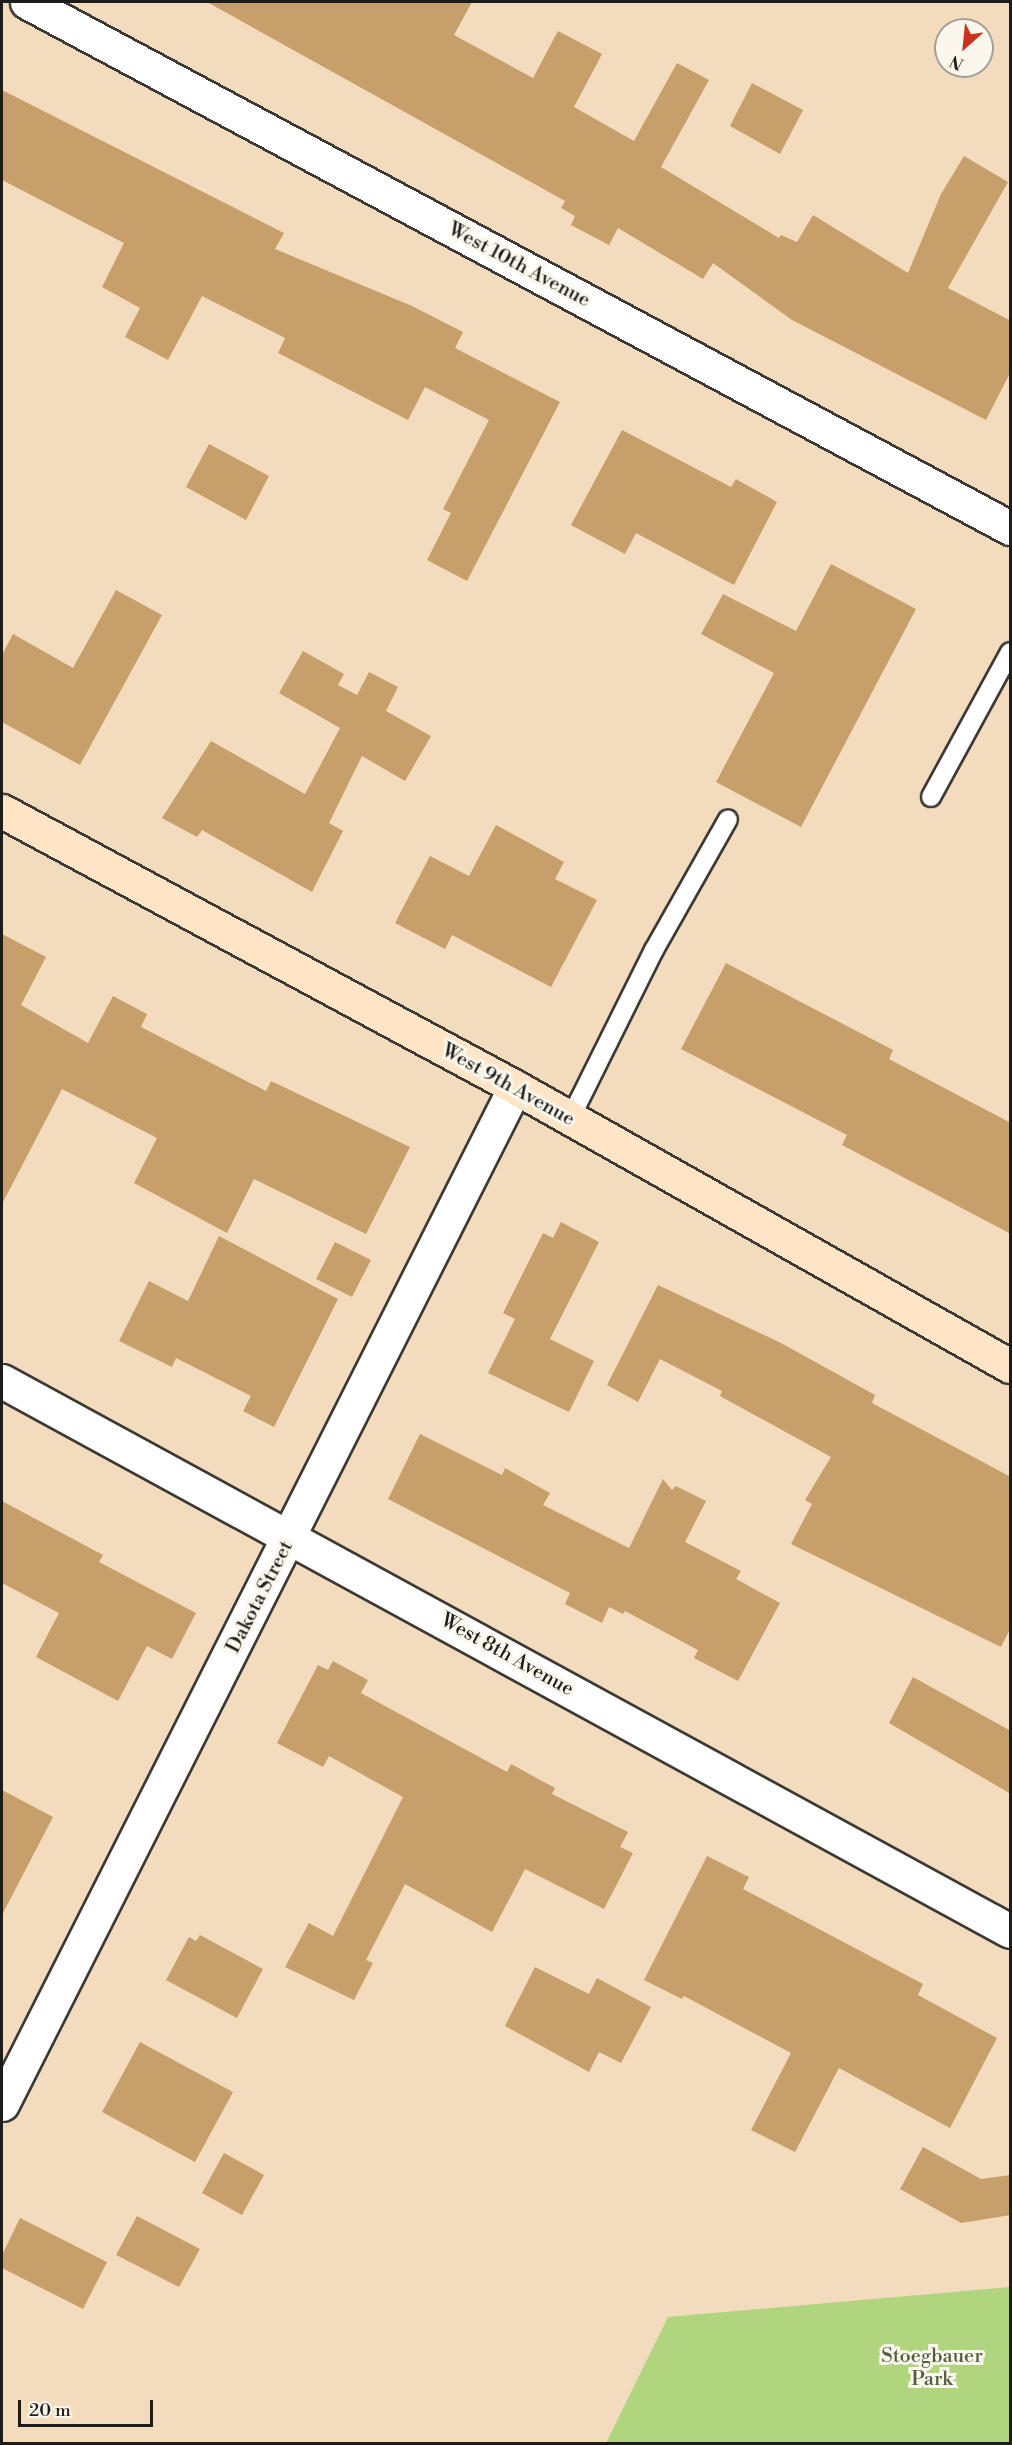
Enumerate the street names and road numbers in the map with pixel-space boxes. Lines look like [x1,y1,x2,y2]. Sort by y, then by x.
street label: West 10th Avenue [444,217,594,313]
street label: West 9th Avenue [437,1039,579,1131]
street label: Dakota Street [221,1537,299,1657]
street label: West 8th Avenue [436,1608,578,1702]

